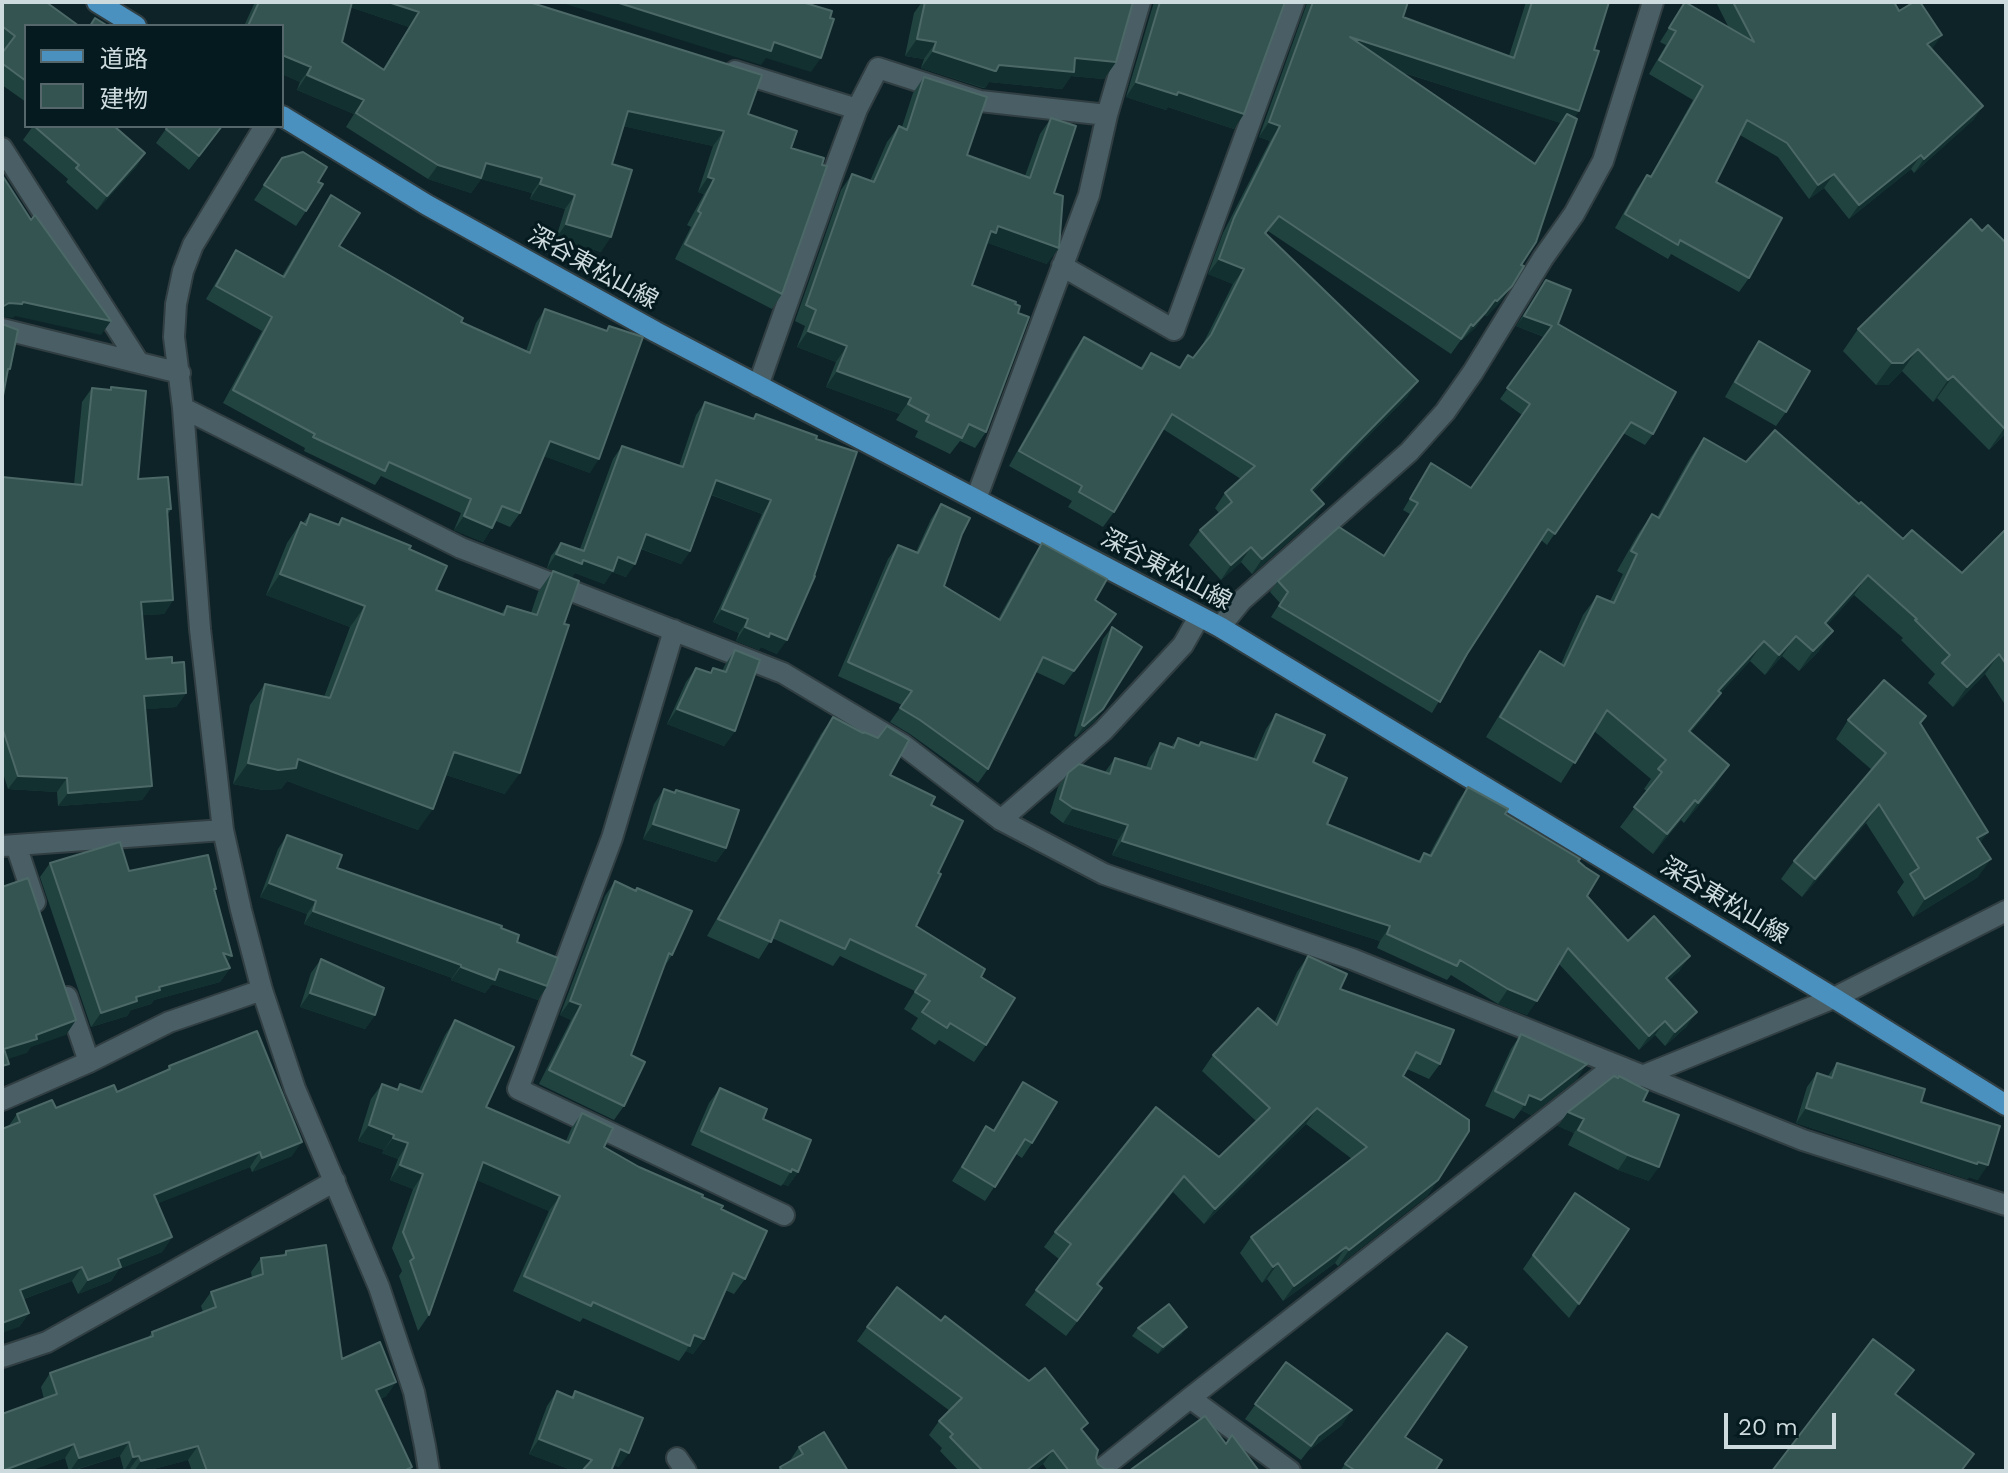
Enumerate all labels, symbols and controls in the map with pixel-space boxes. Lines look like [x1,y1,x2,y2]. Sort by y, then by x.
legend [24,24,284,128]
text: 道路 [100,45,148,73]
text: 建物 [100,85,148,113]
street label: 深谷東松山線 [523,220,663,316]
street label: 深谷東松山線 [1096,523,1236,617]
street label: 深谷東松山線 [1655,852,1793,950]
scale bar [1728,1397,1840,1447]
text: 20 m [1738,1413,1798,1441]

